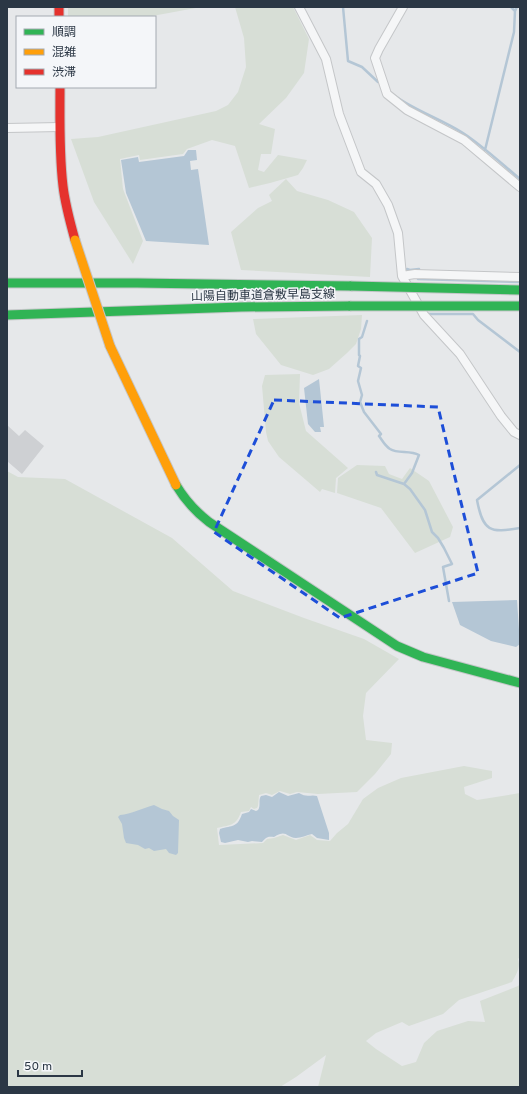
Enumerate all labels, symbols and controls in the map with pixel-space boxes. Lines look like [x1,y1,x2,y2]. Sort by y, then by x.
legend [16,16,156,88]
text: 順調 [52,25,76,41]
text: 混雑 [52,45,76,61]
text: 渋滞 [52,65,76,81]
street label: 山陽自動車道倉敷早島支線 [191,287,335,305]
scale bar [18,1052,82,1078]
text: 50 m [24,1059,52,1075]

